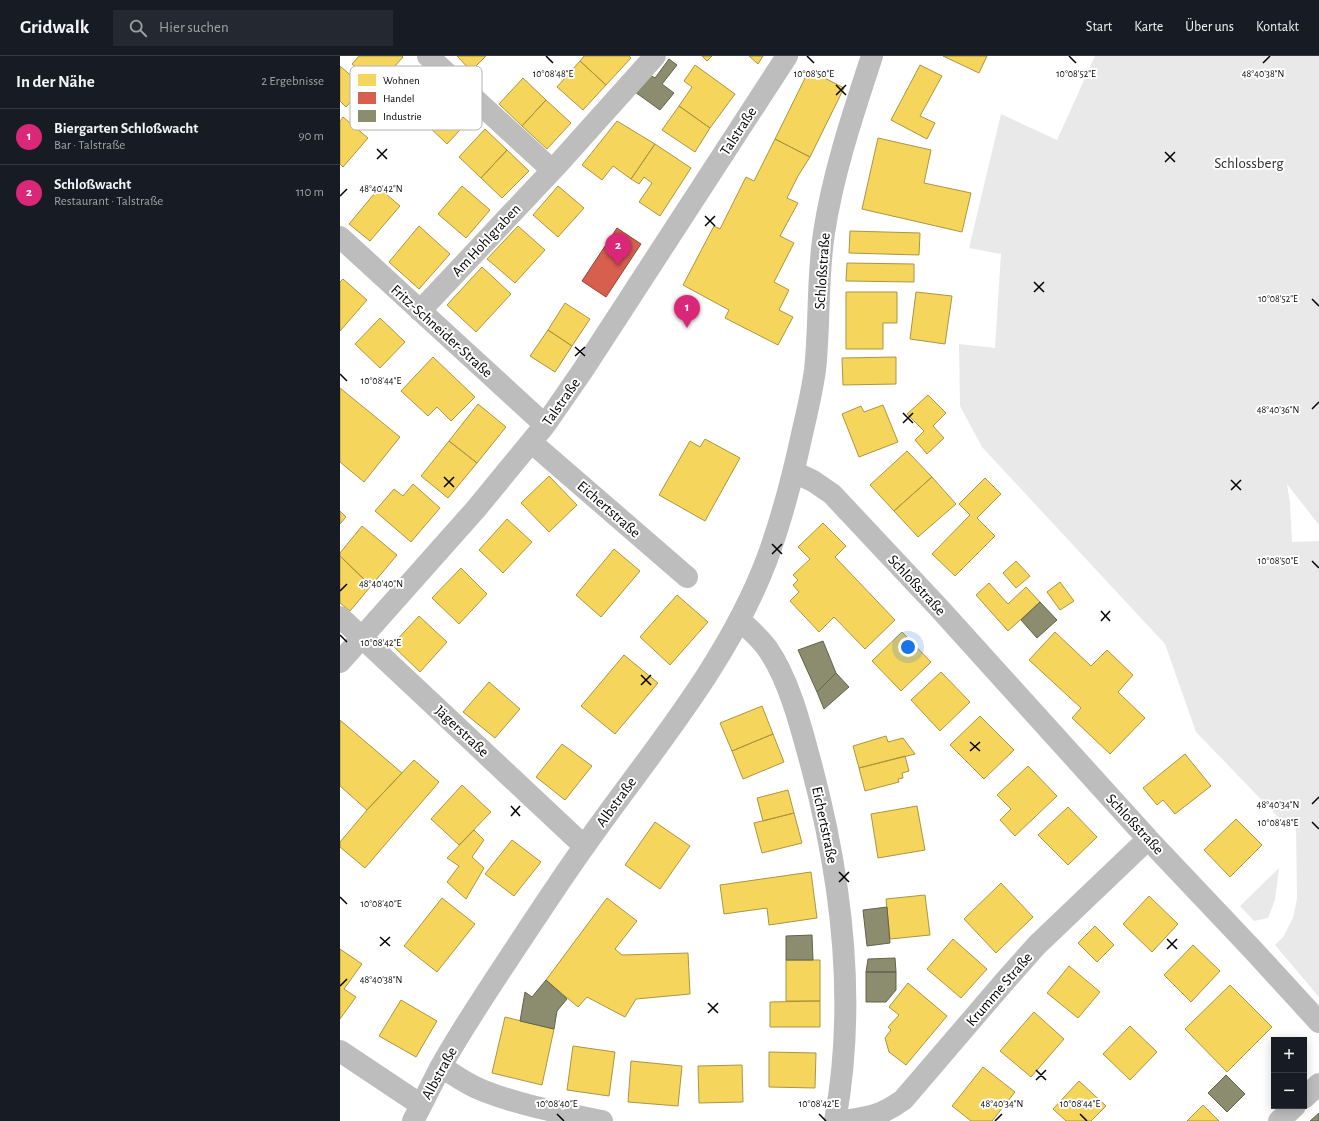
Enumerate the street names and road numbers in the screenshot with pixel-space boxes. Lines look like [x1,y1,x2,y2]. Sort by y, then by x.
street label: Talstraße [717,104,760,158]
street label: Am Hohlgraben [449,201,524,280]
street label: Schloßstraße [812,232,833,310]
street label: Fritz-Schneider-Straße [388,282,495,381]
street label: Talstraße [540,376,583,429]
street label: Eichertstraße [574,478,643,541]
street label: Schloßstraße [885,552,948,619]
street label: Jägerstraße [432,703,492,760]
street label: Albstraße [594,775,639,830]
street label: Eichertstraße [809,785,840,865]
street label: Schloßstraße [1103,791,1166,858]
street label: Krumme Straße [963,949,1035,1029]
street label: Albstraße [419,1044,460,1102]

